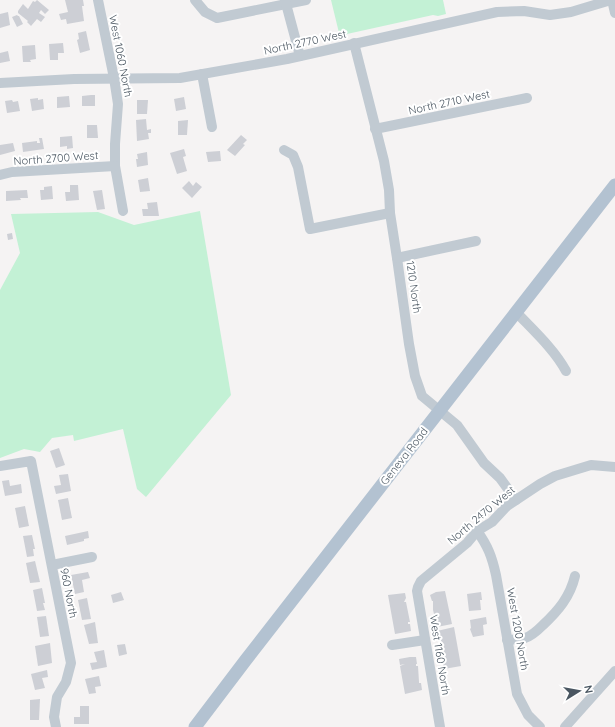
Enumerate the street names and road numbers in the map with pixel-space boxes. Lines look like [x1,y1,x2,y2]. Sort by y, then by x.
street label: West 1060 North [106,14,136,98]
street label: North 2770 West [262,26,348,58]
street label: North 2710 West [407,86,491,117]
street label: North 2700 West [13,148,99,168]
street label: 1210 North [403,260,425,314]
street label: Geneva Road [377,424,431,488]
street label: North 2470 West [444,482,518,547]
street label: 960 North [57,567,81,619]
street label: West 1200 North [504,587,532,671]
street label: West 1160 North [427,614,453,696]

